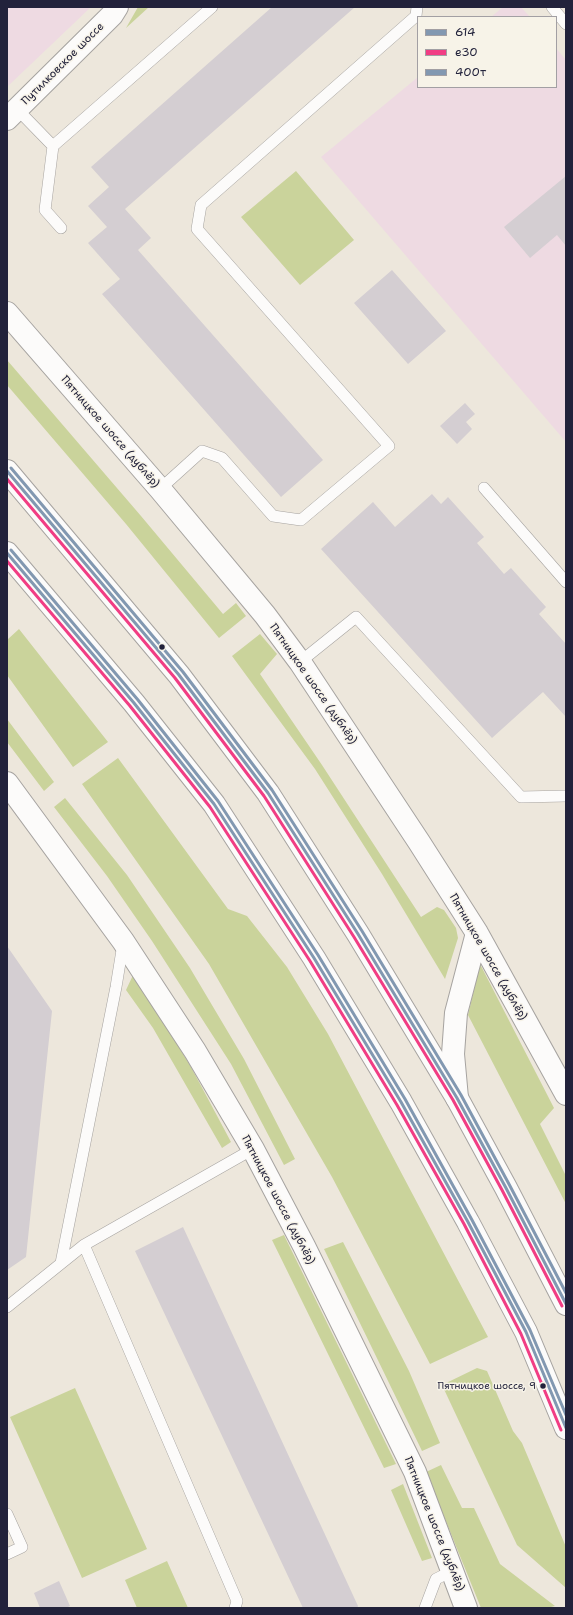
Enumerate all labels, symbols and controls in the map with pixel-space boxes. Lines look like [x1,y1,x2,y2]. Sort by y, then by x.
legend [417,16,557,88]
street label: Путилковское шоссе [19,20,107,108]
text: 614 [455,24,475,40]
text: е30 [455,44,478,60]
text: 400т [455,64,486,80]
street label: Пятницкое шоссе (дублёр) [58,373,162,491]
street label: Пятницкое шоссе (дублёр) [266,621,360,747]
unlabelled marker [157,642,167,652]
street label: Пятницкое шоссе (дублёр) [446,891,530,1023]
street label: Пятницкое шоссе (дублёр) [238,1133,318,1267]
place label: Пятницкое шоссе, 9 [438,1380,536,1392]
marker: Пятницкое шоссе, 9 [538,1381,548,1391]
street label: Пятницкое шоссе (дублёр) [401,1455,467,1593]

